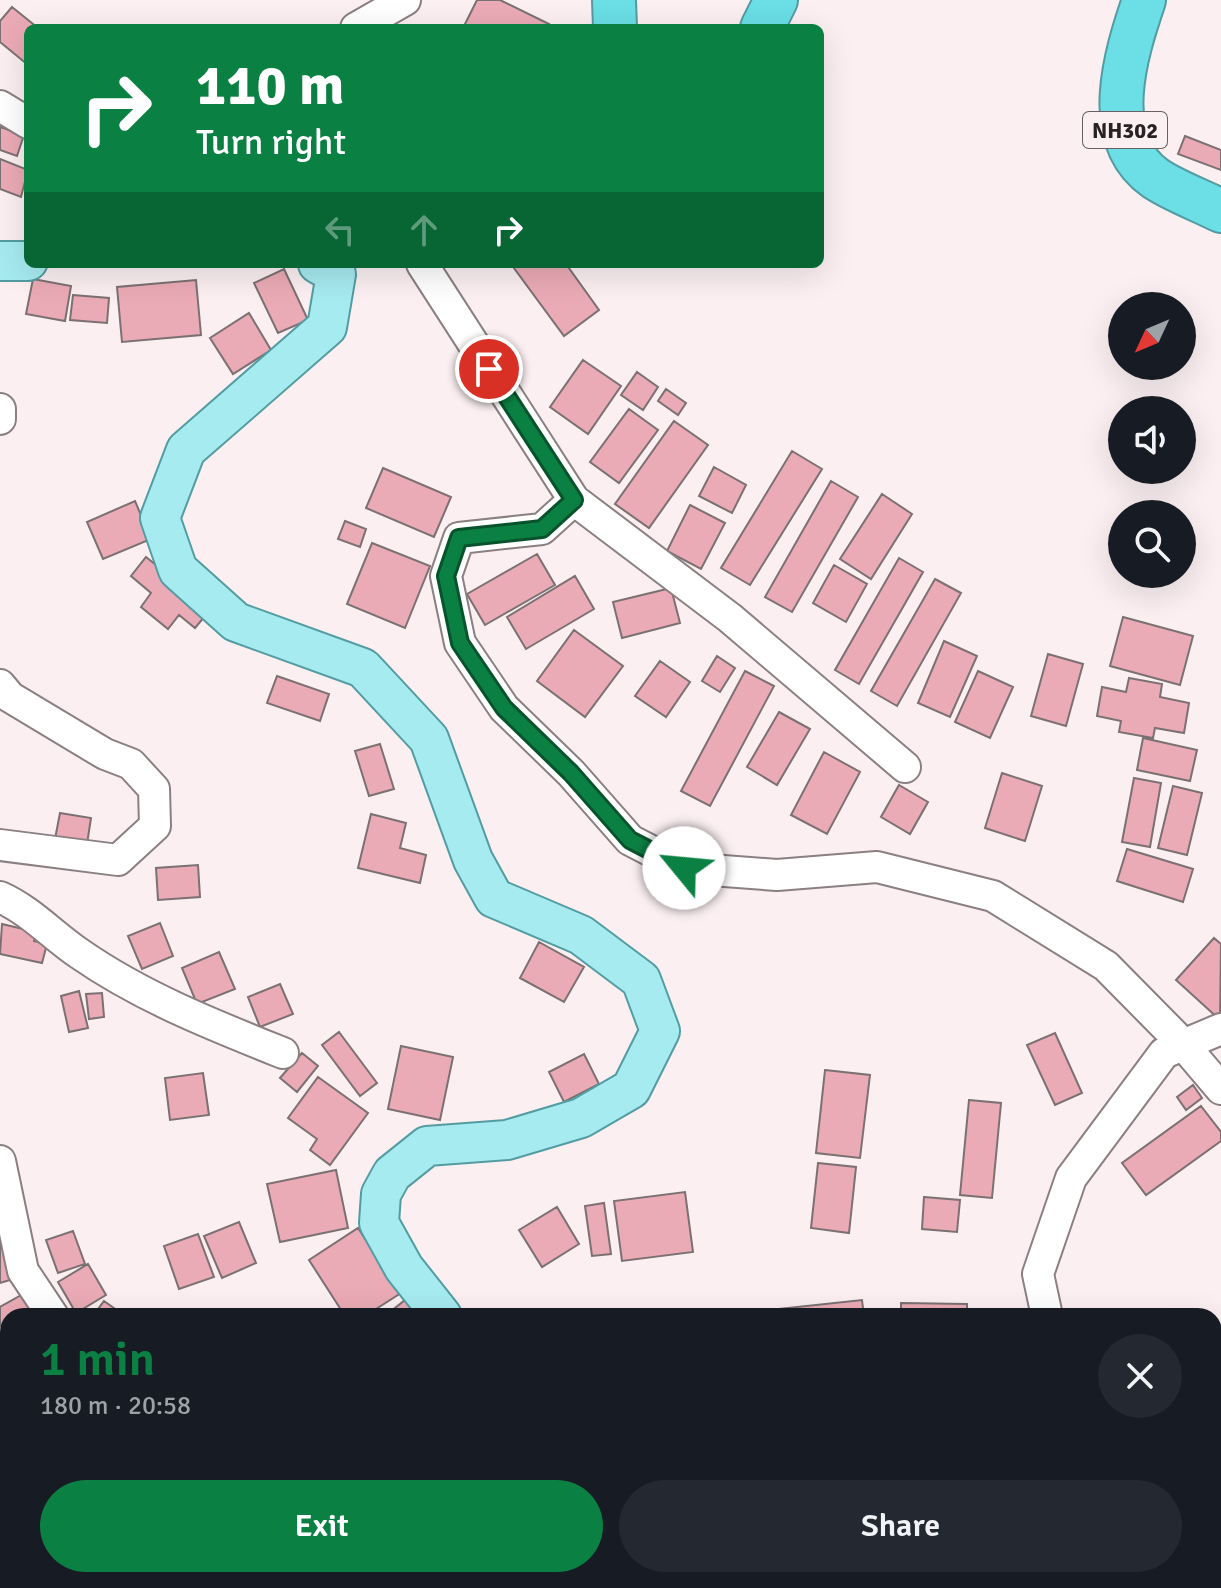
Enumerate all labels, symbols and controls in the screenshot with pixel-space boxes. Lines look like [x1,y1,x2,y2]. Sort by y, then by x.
text: 110 m [196,51,344,120]
icon: right [64,56,168,160]
road number: NH302 [1083,112,1167,148]
text: Turn right [196,120,346,165]
icon: left [318,208,362,252]
icon: ahead [402,208,446,252]
icon: right [486,208,530,252]
north arrow [1108,292,1196,380]
map controls [1108,292,1196,588]
pin [455,335,523,403]
icon: arrive [467,347,511,391]
button: sound [1108,396,1196,484]
button: search [1108,500,1196,588]
position arrow [642,826,726,910]
text: 1 min [40,1330,155,1389]
button: close [1098,1334,1182,1418]
text: 180 m · 20:58 [40,1390,191,1422]
button: Exit [40,1480,603,1572]
button: Share [619,1480,1182,1572]

